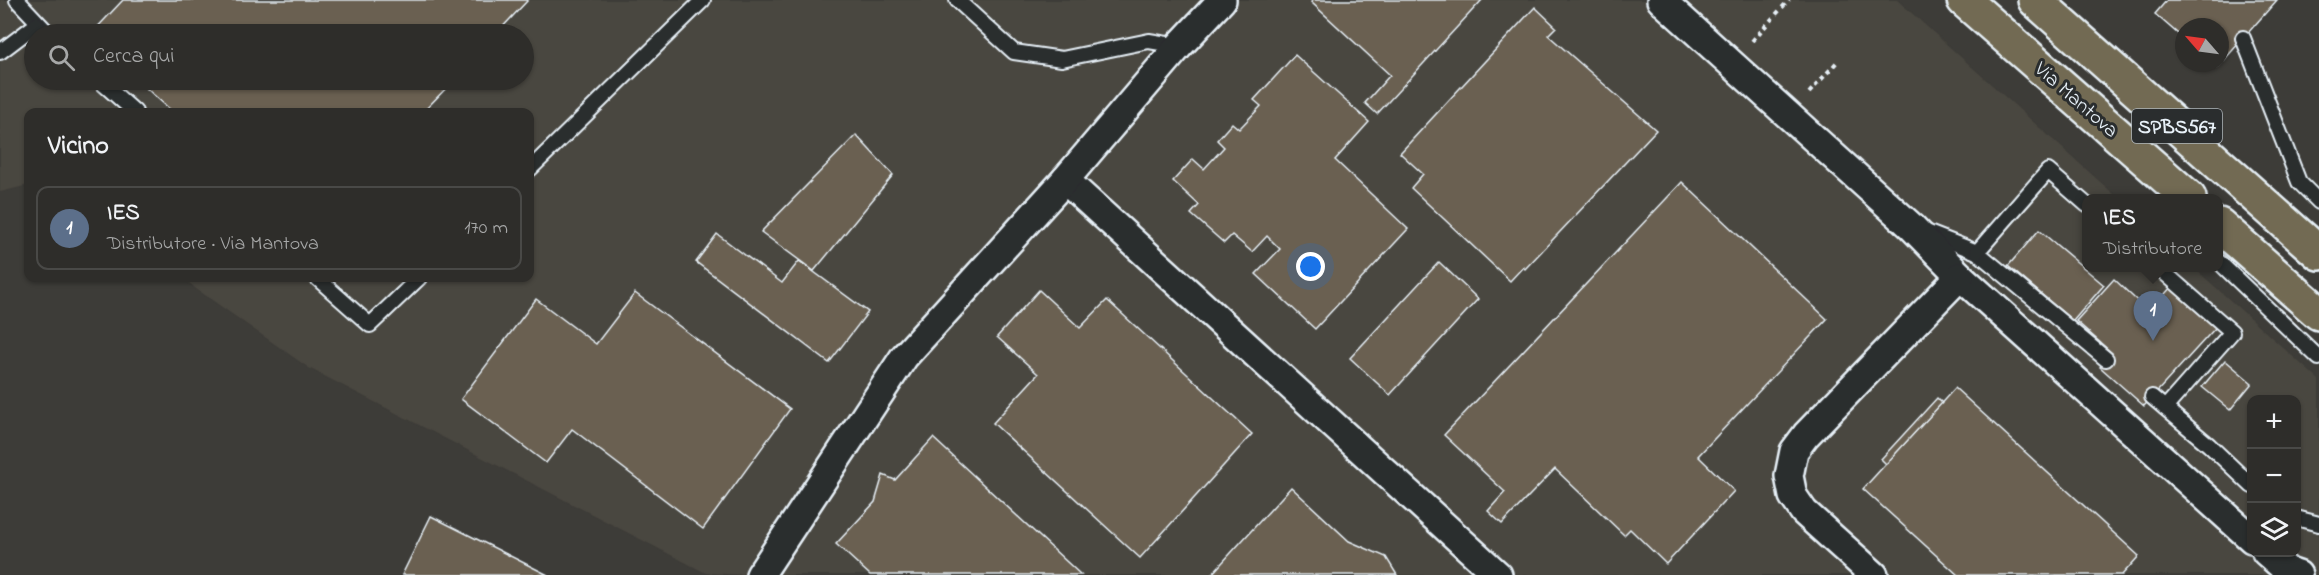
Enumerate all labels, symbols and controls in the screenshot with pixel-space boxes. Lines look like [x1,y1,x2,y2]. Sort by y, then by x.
north arrow [2175,18,2229,72]
search box [24,24,534,90]
icon: search [45,41,78,74]
text: Cerca qui [93,41,175,73]
street label: Via Mantova [2026,55,2124,146]
road number: SPBS567 [2132,109,2222,143]
text: Vicino [48,128,109,166]
popup [2082,194,2223,272]
text: IES [107,198,140,230]
text: IES [2103,203,2136,235]
text: 1 [66,214,73,243]
text: 170 m [464,214,508,243]
text: Distributore · Via Mantova [107,230,319,259]
text: Distributore [2103,235,2202,264]
your location [1296,252,1325,281]
pin: 1 [2134,292,2172,341]
map controls [2247,395,2301,557]
button: + [2247,395,2301,449]
button: − [2247,449,2301,503]
button: layers [2247,503,2301,557]

